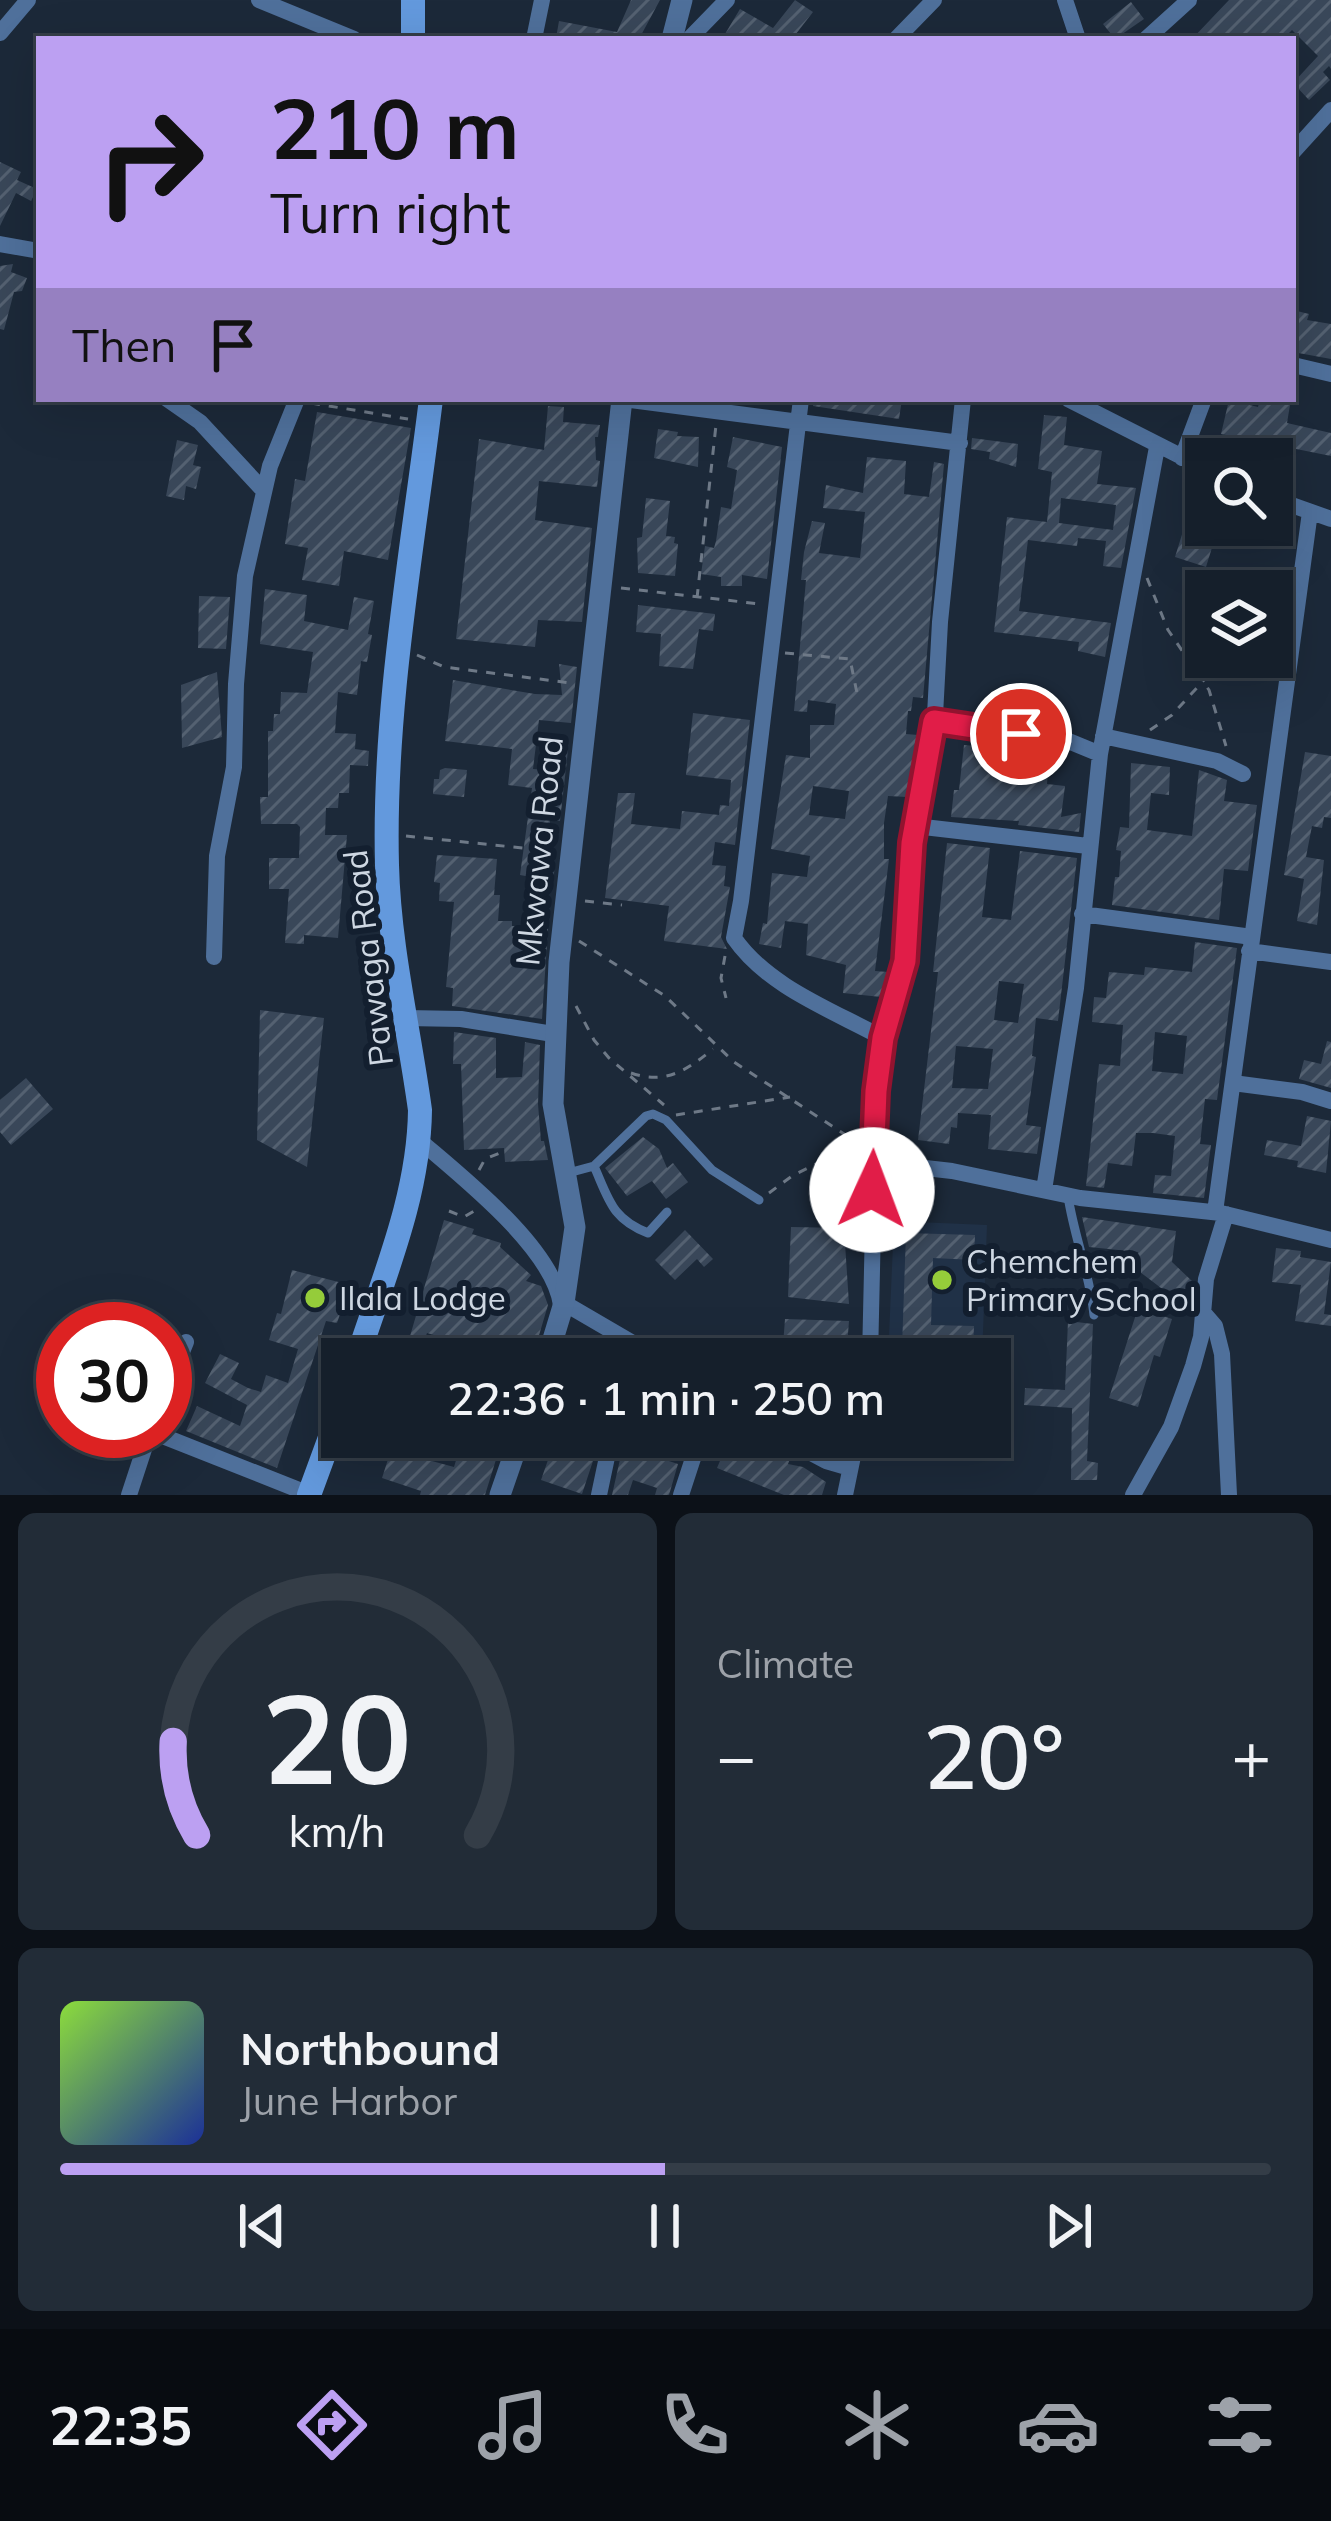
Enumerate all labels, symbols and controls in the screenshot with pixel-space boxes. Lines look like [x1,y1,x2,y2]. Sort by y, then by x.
text: 210 m [270,75,520,180]
icon: right [72,84,228,240]
text: Turn right [270,179,511,247]
icon: arrive [200,312,266,378]
text: Then [72,317,176,373]
map controls [1185,438,1293,678]
button: search [1185,438,1293,546]
button: layers [1185,570,1293,678]
pin [970,683,1072,785]
icon: arrive [988,701,1054,767]
street label: Mkwawa Road [506,734,571,968]
street label: Pawaga Road [334,848,401,1069]
position arrow [809,1127,935,1253]
place label: Chemchem Primary School [966,1240,1197,1319]
marker: Chemchem Primary School [929,1267,955,1293]
place label: Ilala Lodge [339,1277,506,1318]
marker: Ilala Lodge [302,1285,328,1311]
speed limit sign: 30 [36,1302,192,1458]
text: 22:36 · 1 min · 250 m [447,1370,885,1426]
text: Climate [717,1639,854,1688]
text: 20 [262,1659,412,1815]
text: 20° [923,1699,1065,1812]
text: − [717,1714,756,1797]
text: + [1231,1714,1271,1797]
text: km/h [289,1803,386,1857]
text: Northbound [240,2020,500,2076]
text: June Harbor [240,2076,457,2125]
icon: previous [229,2193,295,2259]
icon: pause [632,2193,698,2259]
icon: next [1036,2193,1102,2259]
icon: directions [290,2383,374,2467]
icon: music [471,2383,555,2467]
icon: phone [653,2383,737,2467]
icon: climate [835,2383,919,2467]
icon: car [1016,2383,1100,2467]
icon: filters [1198,2383,1282,2467]
text: 22:35 [49,2391,192,2459]

